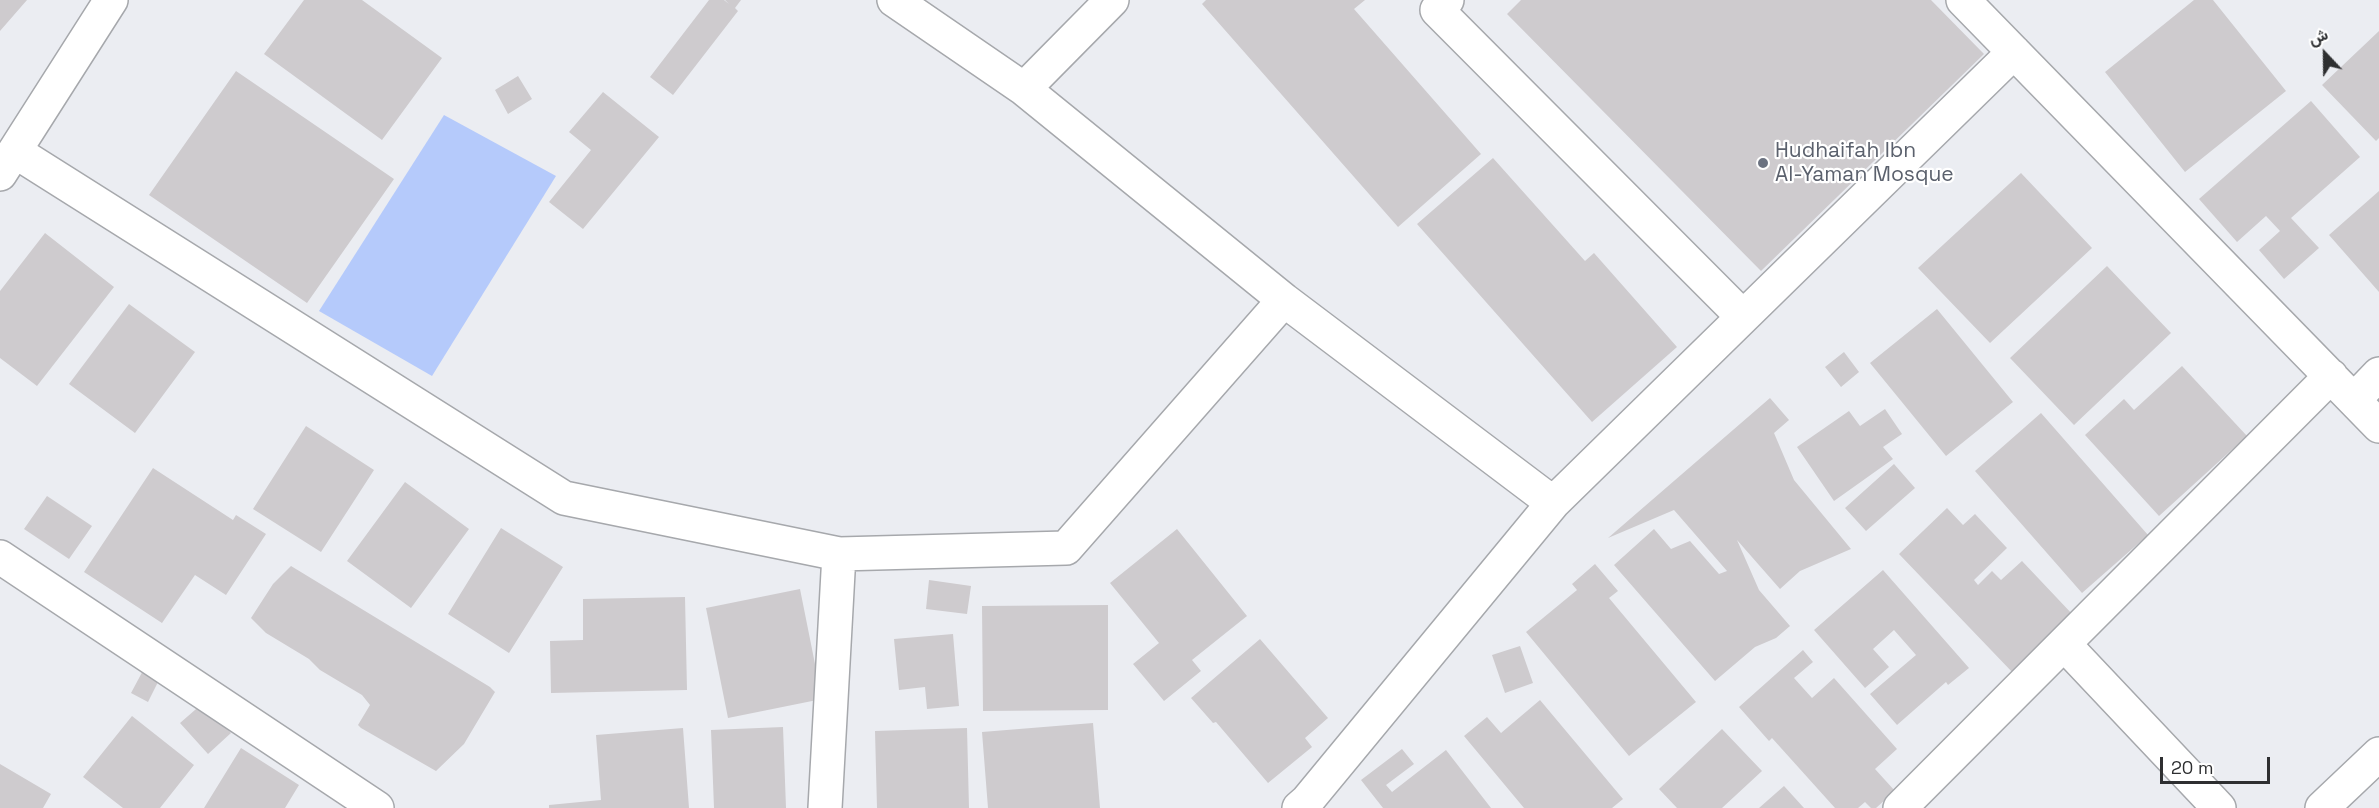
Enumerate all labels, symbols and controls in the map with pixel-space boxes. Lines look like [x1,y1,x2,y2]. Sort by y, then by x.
north arrow [2295,24,2355,84]
text: ش [2305,24,2331,50]
place label: Hudhaifah Ibn Al-Yaman Mosque [1775,138,1954,188]
marker: Hudhaifah Ibn Al-Yaman Mosque [1756,156,1770,170]
scale bar [2163,745,2272,783]
text: 20 m [2171,756,2214,779]

